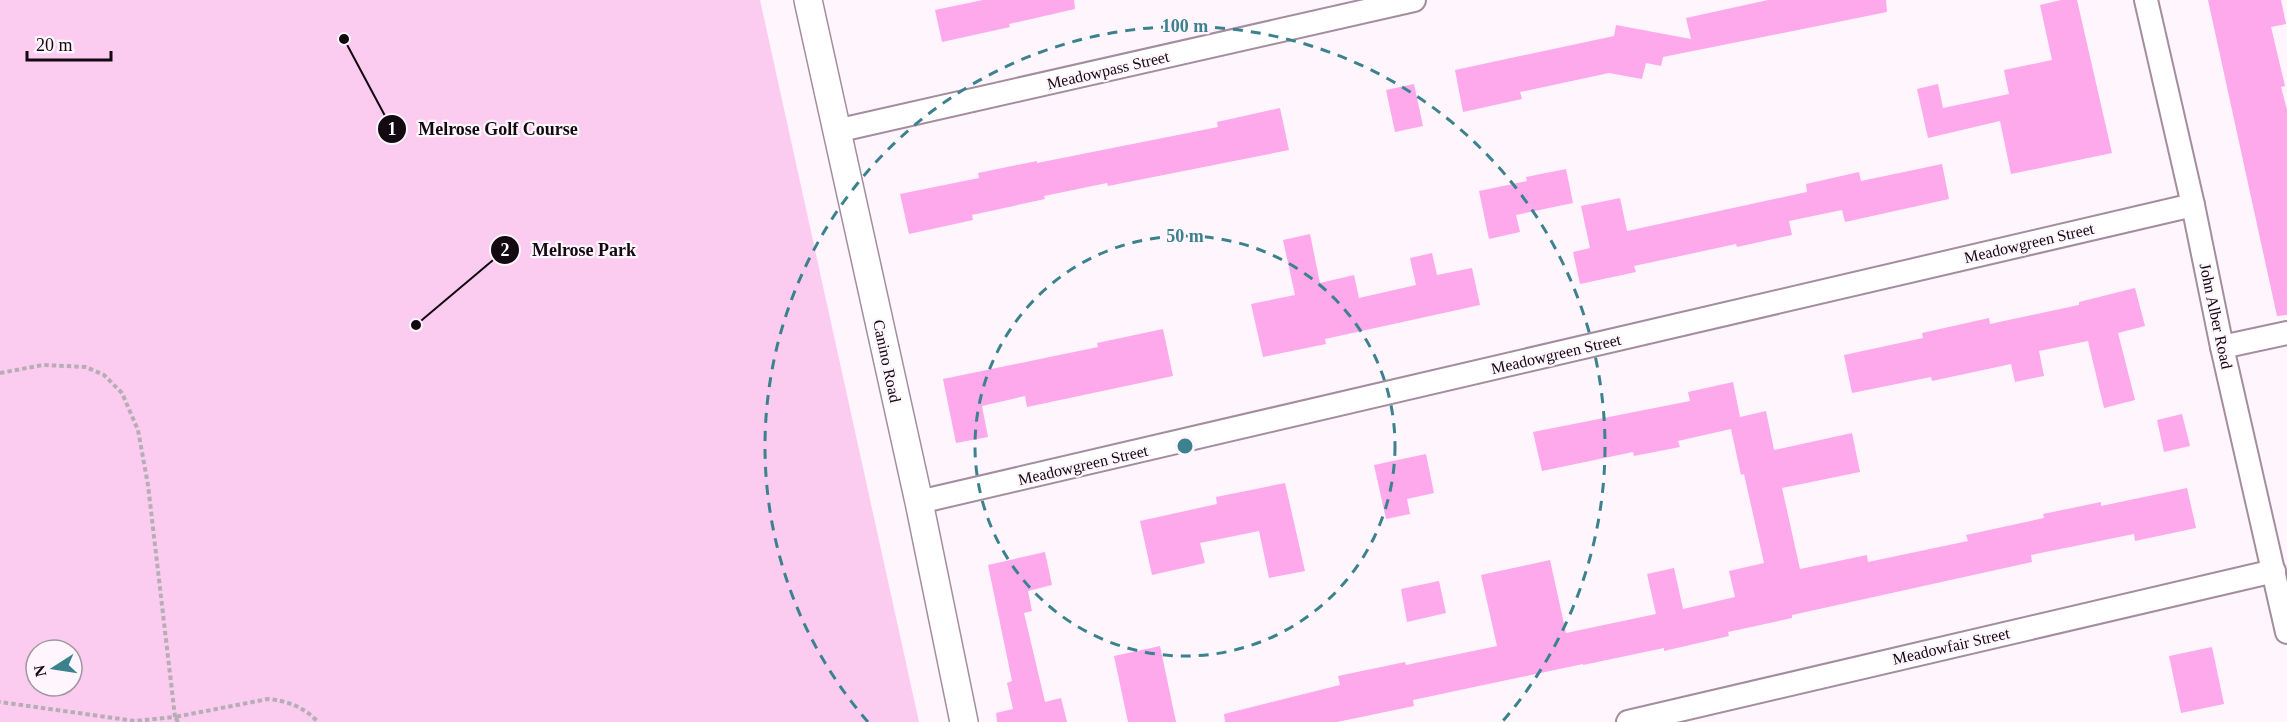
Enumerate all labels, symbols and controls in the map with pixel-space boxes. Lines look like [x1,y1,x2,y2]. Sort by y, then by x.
text: 100 m [1162,16,1208,36]
scale bar [27,24,111,62]
text: 20 m [36,35,73,55]
street label: Meadowpass Street [1045,48,1172,93]
callout: Melrose Golf Course [377,111,590,147]
text: 1 [388,119,397,139]
text: Melrose Golf Course [418,119,578,139]
street label: Meadowgreen Street [1962,220,2096,267]
text: 50 m [1166,226,1204,246]
callout: Melrose Park [490,232,648,268]
text: 2 [501,240,510,260]
text: Melrose Park [532,240,636,260]
street label: John Alber Road [2197,262,2235,370]
street label: Canino Road [870,318,904,404]
street label: Meadowgreen Street [1489,331,1623,378]
centre of rings [1175,436,1195,456]
street label: Meadowgreen Street [1016,442,1150,489]
street label: Meadowfair Street [1891,624,2012,668]
north arrow [24,638,84,698]
text: N [30,663,49,678]

